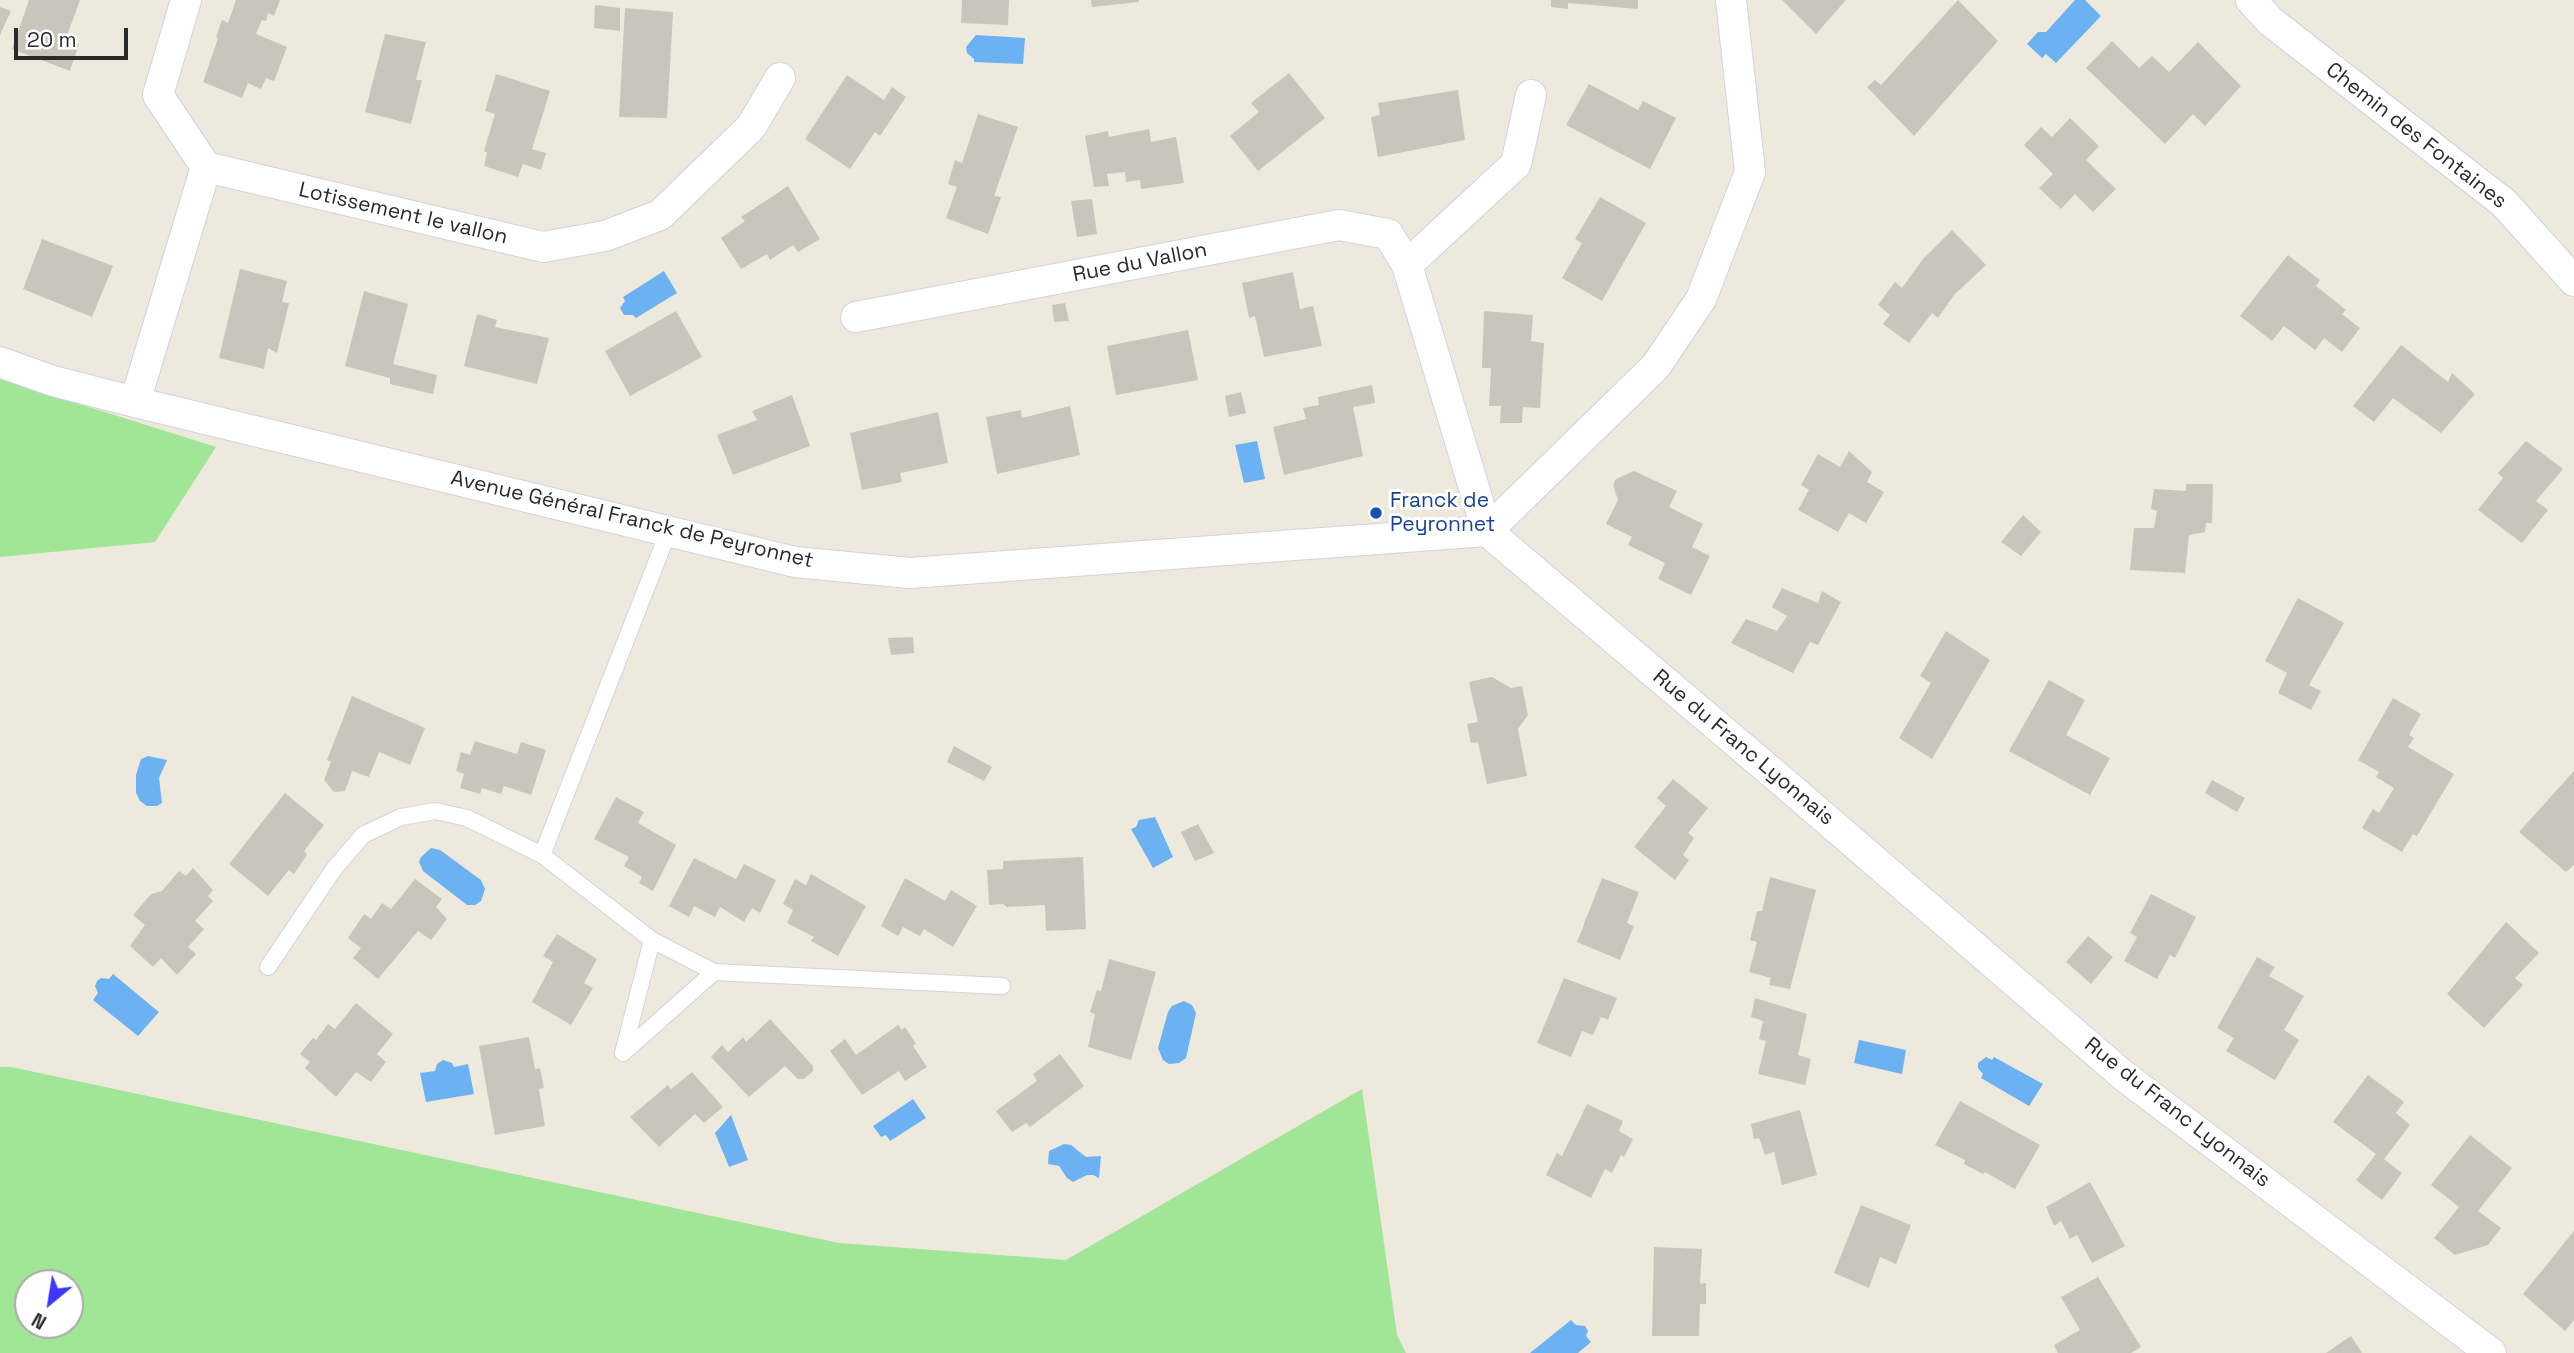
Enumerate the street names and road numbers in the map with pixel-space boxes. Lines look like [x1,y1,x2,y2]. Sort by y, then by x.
street label: Chemin des Fontaines [2321,58,2511,214]
street label: Lotissement le vallon [296,178,510,250]
street label: Rue du Vallon [1071,238,1209,288]
street label: Avenue Général Franck de Peyronnet [448,466,816,574]
street label: Rue du Franc Lyonnais [1647,665,1839,831]
street label: Rue du Franc Lyonnais [2079,1033,2275,1193]

